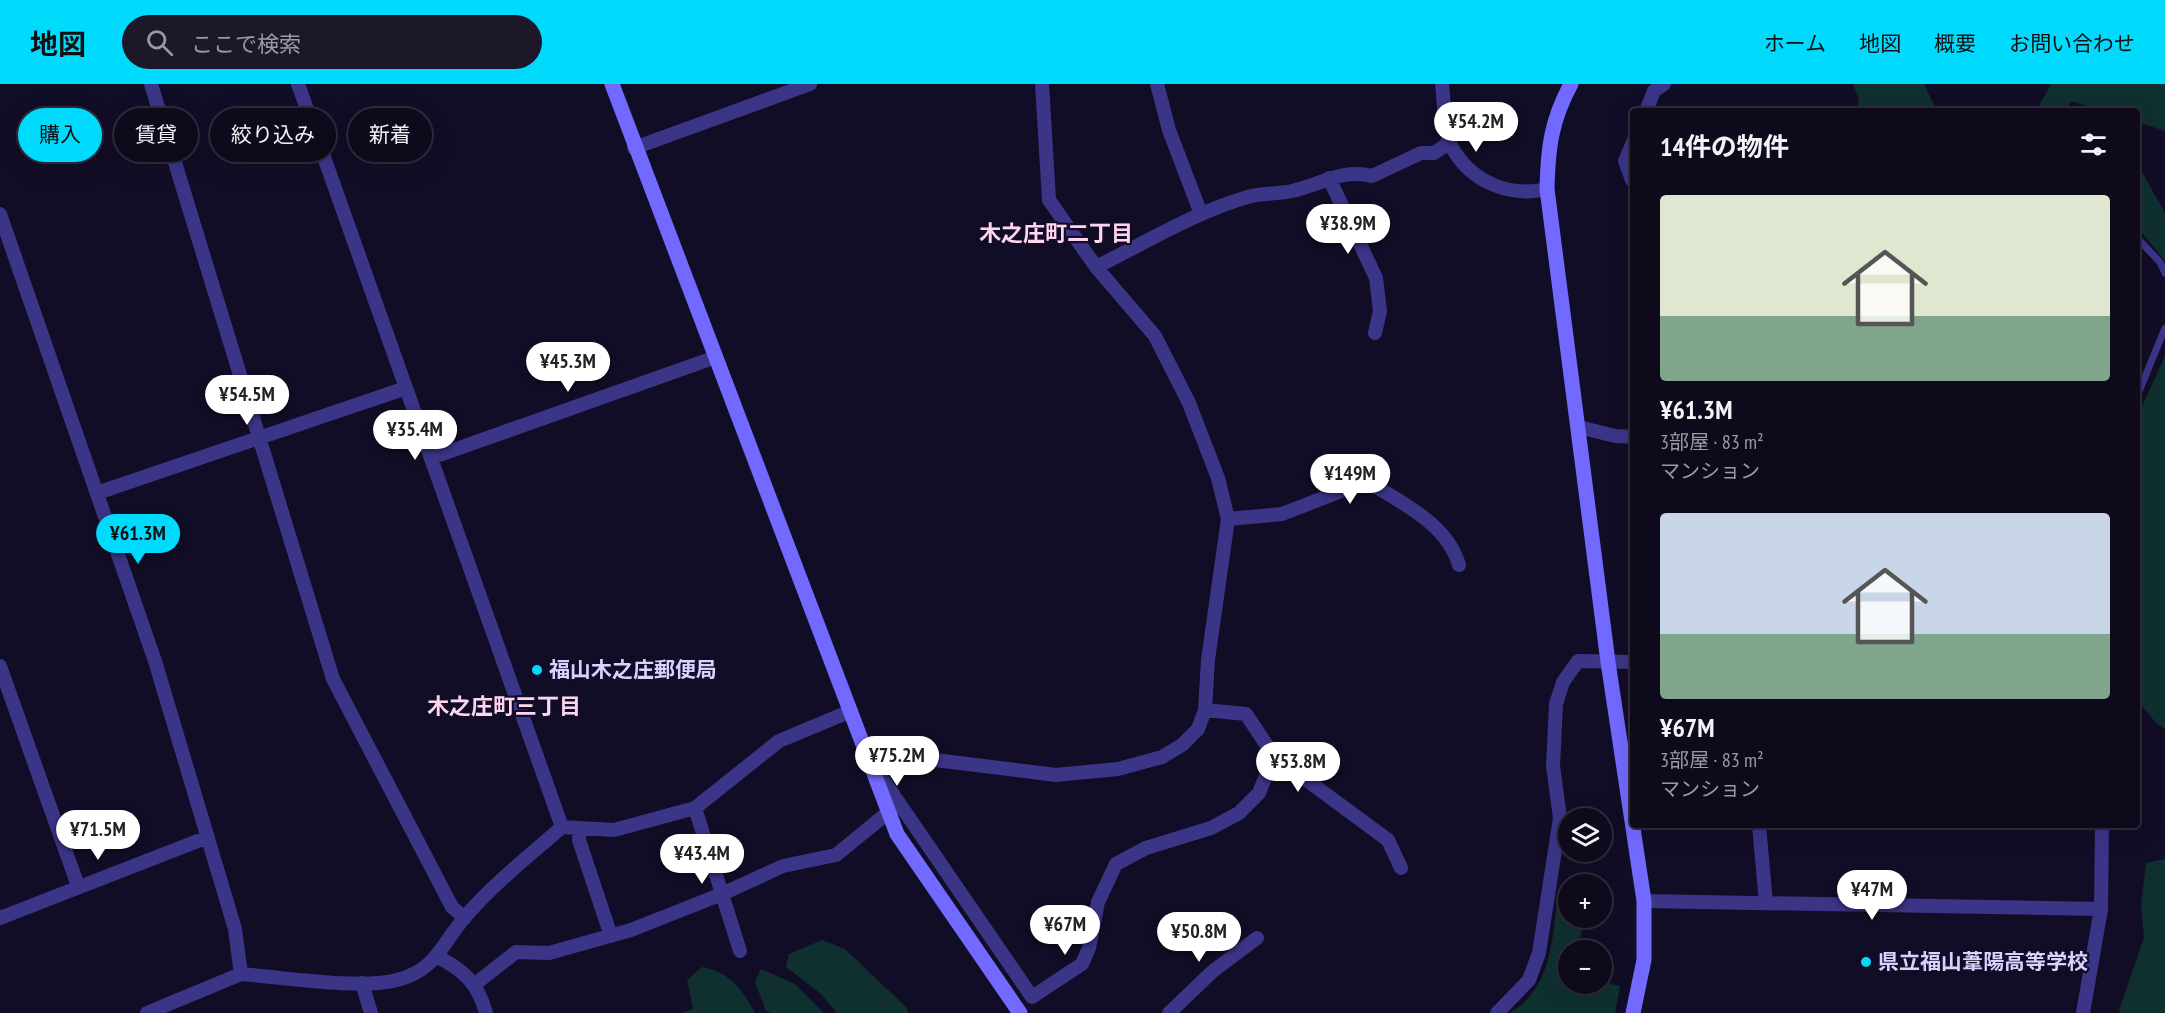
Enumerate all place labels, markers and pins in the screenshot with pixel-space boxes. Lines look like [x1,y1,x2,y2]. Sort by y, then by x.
pin: ¥54.2M [1427,102,1525,153]
pin: ¥38.9M [1299,204,1397,255]
pin: ¥45.3M [519,342,617,393]
pin: ¥54.5M [198,375,296,426]
pin: ¥35.4M [366,410,464,461]
pin: ¥149M [1308,454,1392,505]
pin: ¥61.3M [89,514,187,565]
place label: 福山木之庄郵便局 [549,656,717,683]
marker: 福山木之庄郵便局 [530,663,544,677]
pin: ¥75.2M [848,736,946,787]
pin: ¥53.8M [1249,742,1347,793]
pin: ¥71.5M [49,810,147,861]
pin: ¥43.4M [653,834,751,885]
pin: ¥47M [1836,870,1908,921]
pin: ¥67M [1029,905,1101,956]
pin: ¥50.8M [1150,912,1248,963]
place label: 県立福山葦陽高等学校 [1878,948,2088,975]
marker: 県立福山葦陽高等学校 [1859,955,1873,969]

